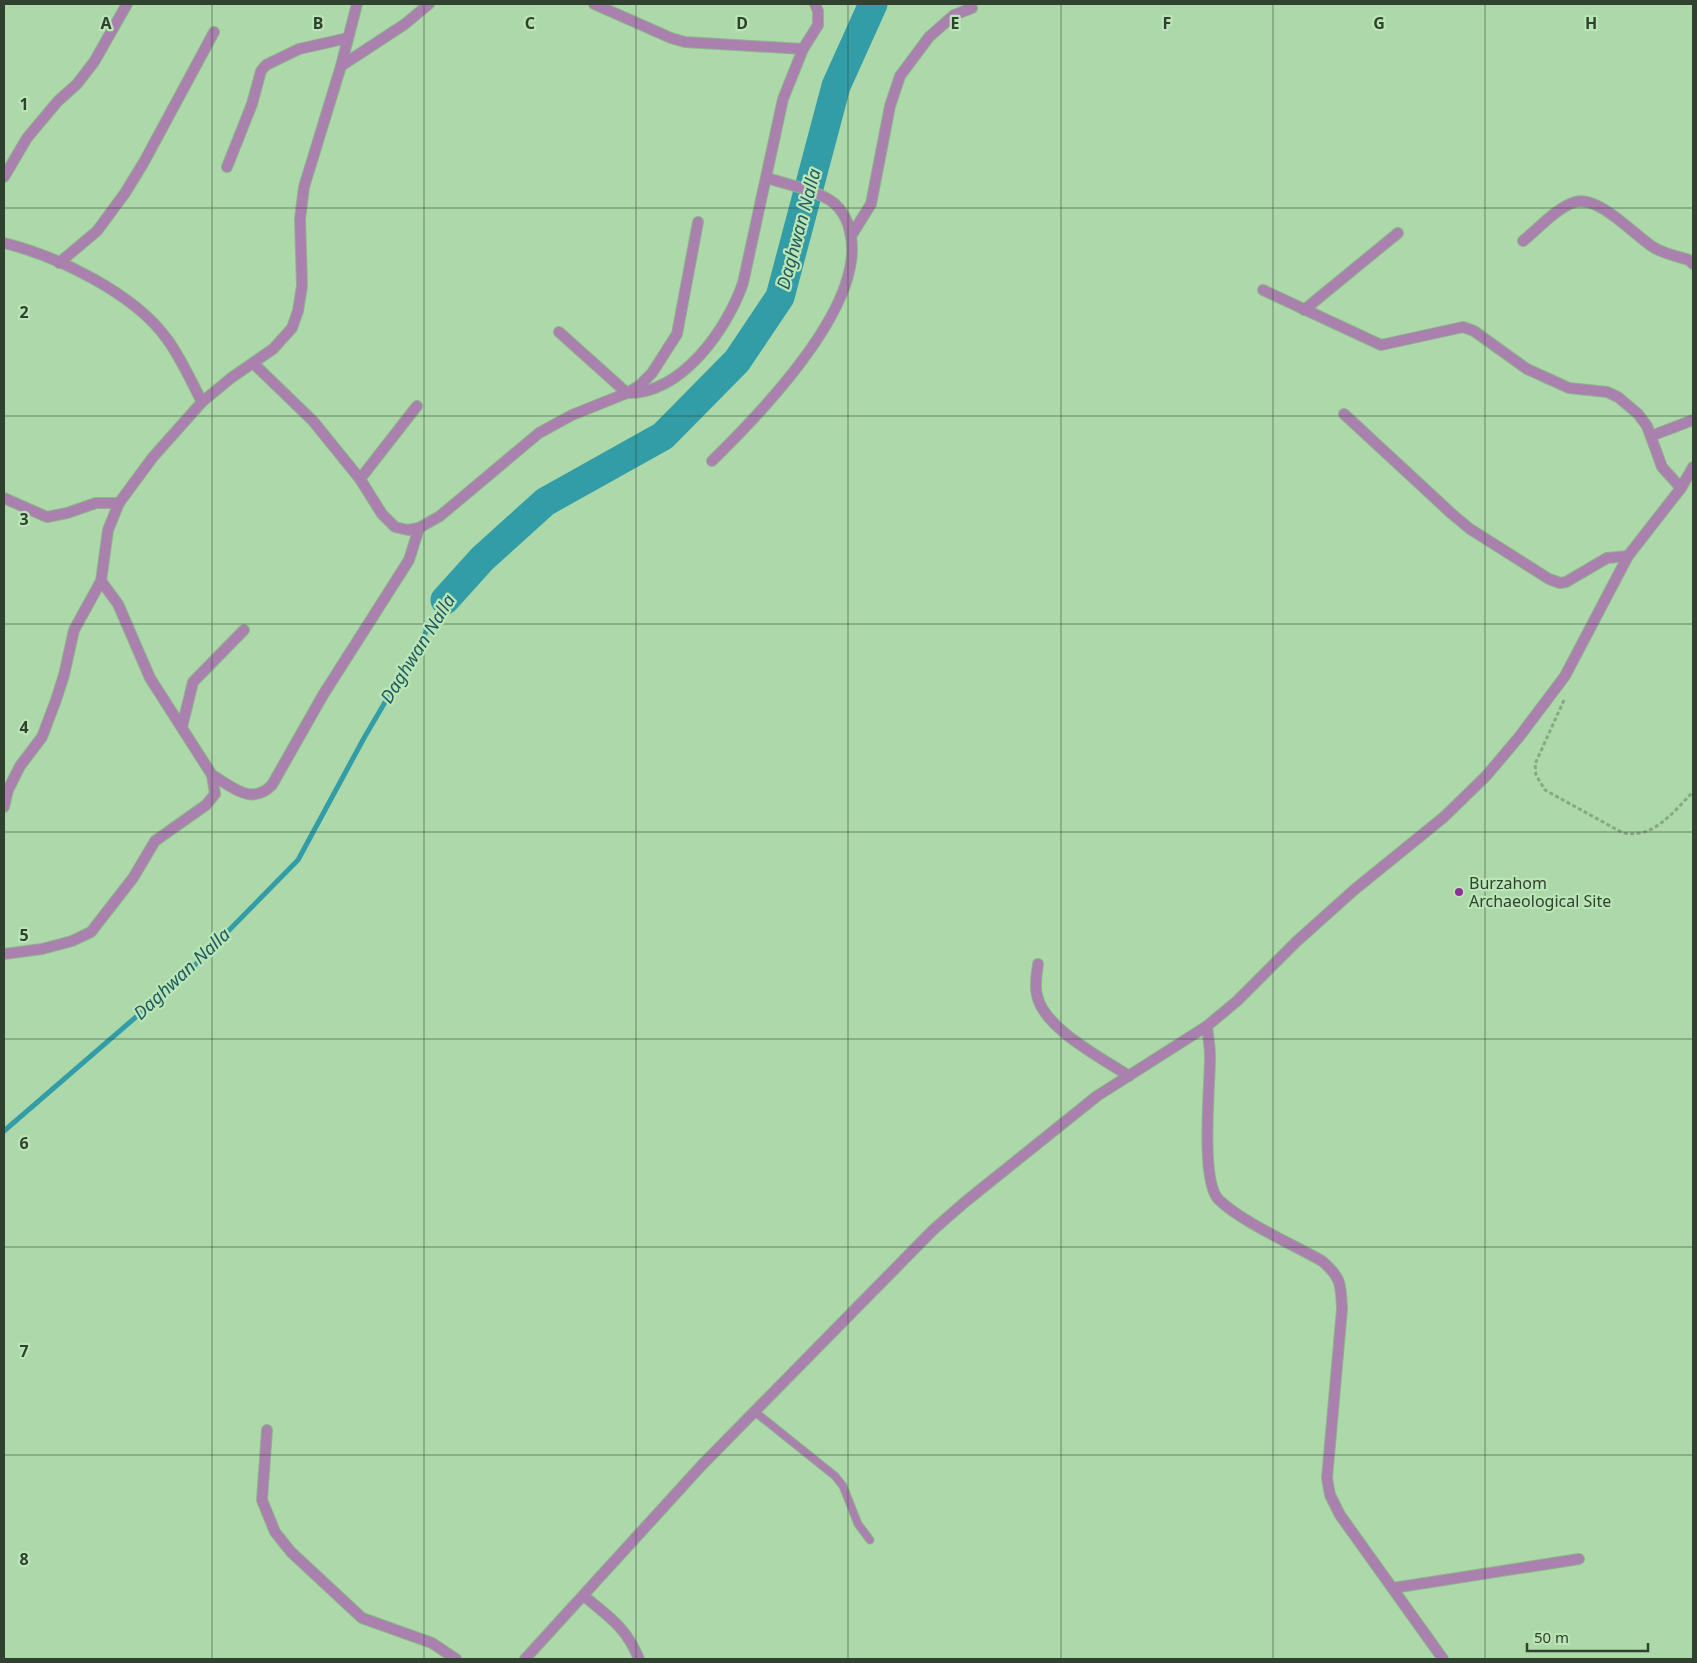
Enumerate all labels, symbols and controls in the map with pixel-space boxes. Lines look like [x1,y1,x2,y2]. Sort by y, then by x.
text: A [100,12,112,34]
text: B [313,12,323,34]
text: C [525,12,535,34]
text: D [736,12,748,34]
text: E [951,12,960,34]
text: F [1163,12,1171,34]
text: G [1373,12,1385,34]
text: H [1585,12,1597,34]
text: 1 [19,93,29,115]
water label: Daghwan Nalla [770,166,826,292]
text: 2 [19,301,29,323]
text: 3 [19,508,29,530]
water label: Daghwan Nalla [374,590,460,707]
text: 4 [19,716,29,738]
place label: Burzahom Archaeological Site [1469,872,1611,912]
marker: Burzahom Archaeological Site [1453,886,1465,898]
water label: Daghwan Nalla [128,922,235,1024]
text: 5 [19,924,29,946]
text: 6 [19,1132,29,1154]
text: 7 [19,1340,29,1362]
text: 8 [19,1548,29,1570]
scale bar [1527,1620,1648,1652]
text: 50 m [1534,1627,1569,1647]

